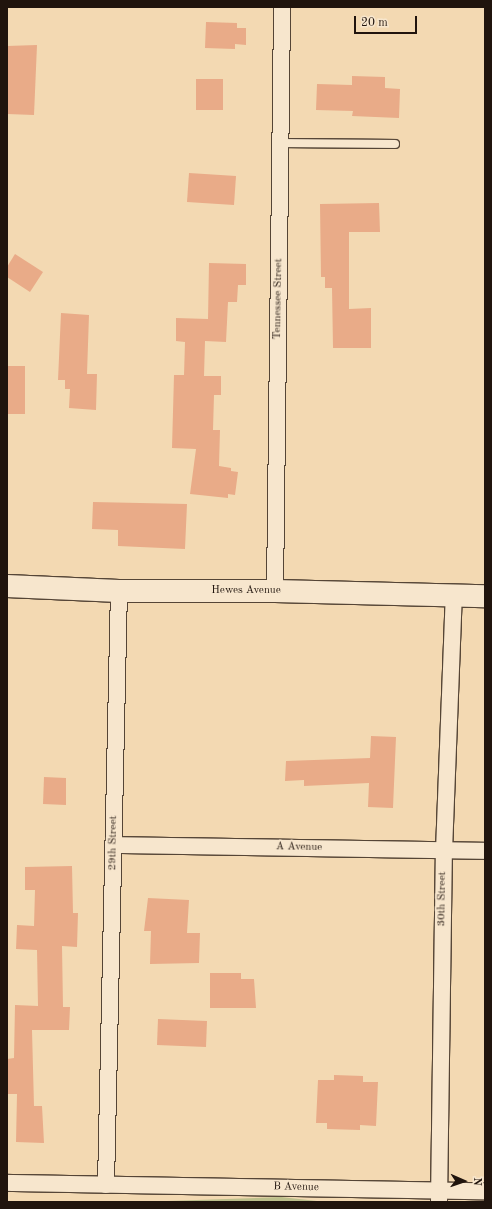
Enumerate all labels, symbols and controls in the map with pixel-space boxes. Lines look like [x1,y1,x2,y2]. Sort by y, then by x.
scale bar [356,8,419,34]
text: 20 m [361,17,388,29]
street label: Tennessee Street [272,258,286,340]
street label: Hewes Avenue [211,584,281,598]
street label: 29th Street [107,815,121,871]
street label: A Avenue [276,841,322,855]
street label: 30th Street [436,871,450,927]
north arrow [444,1161,484,1201]
text: N [471,1177,482,1186]
street label: B Avenue [273,1181,319,1195]

